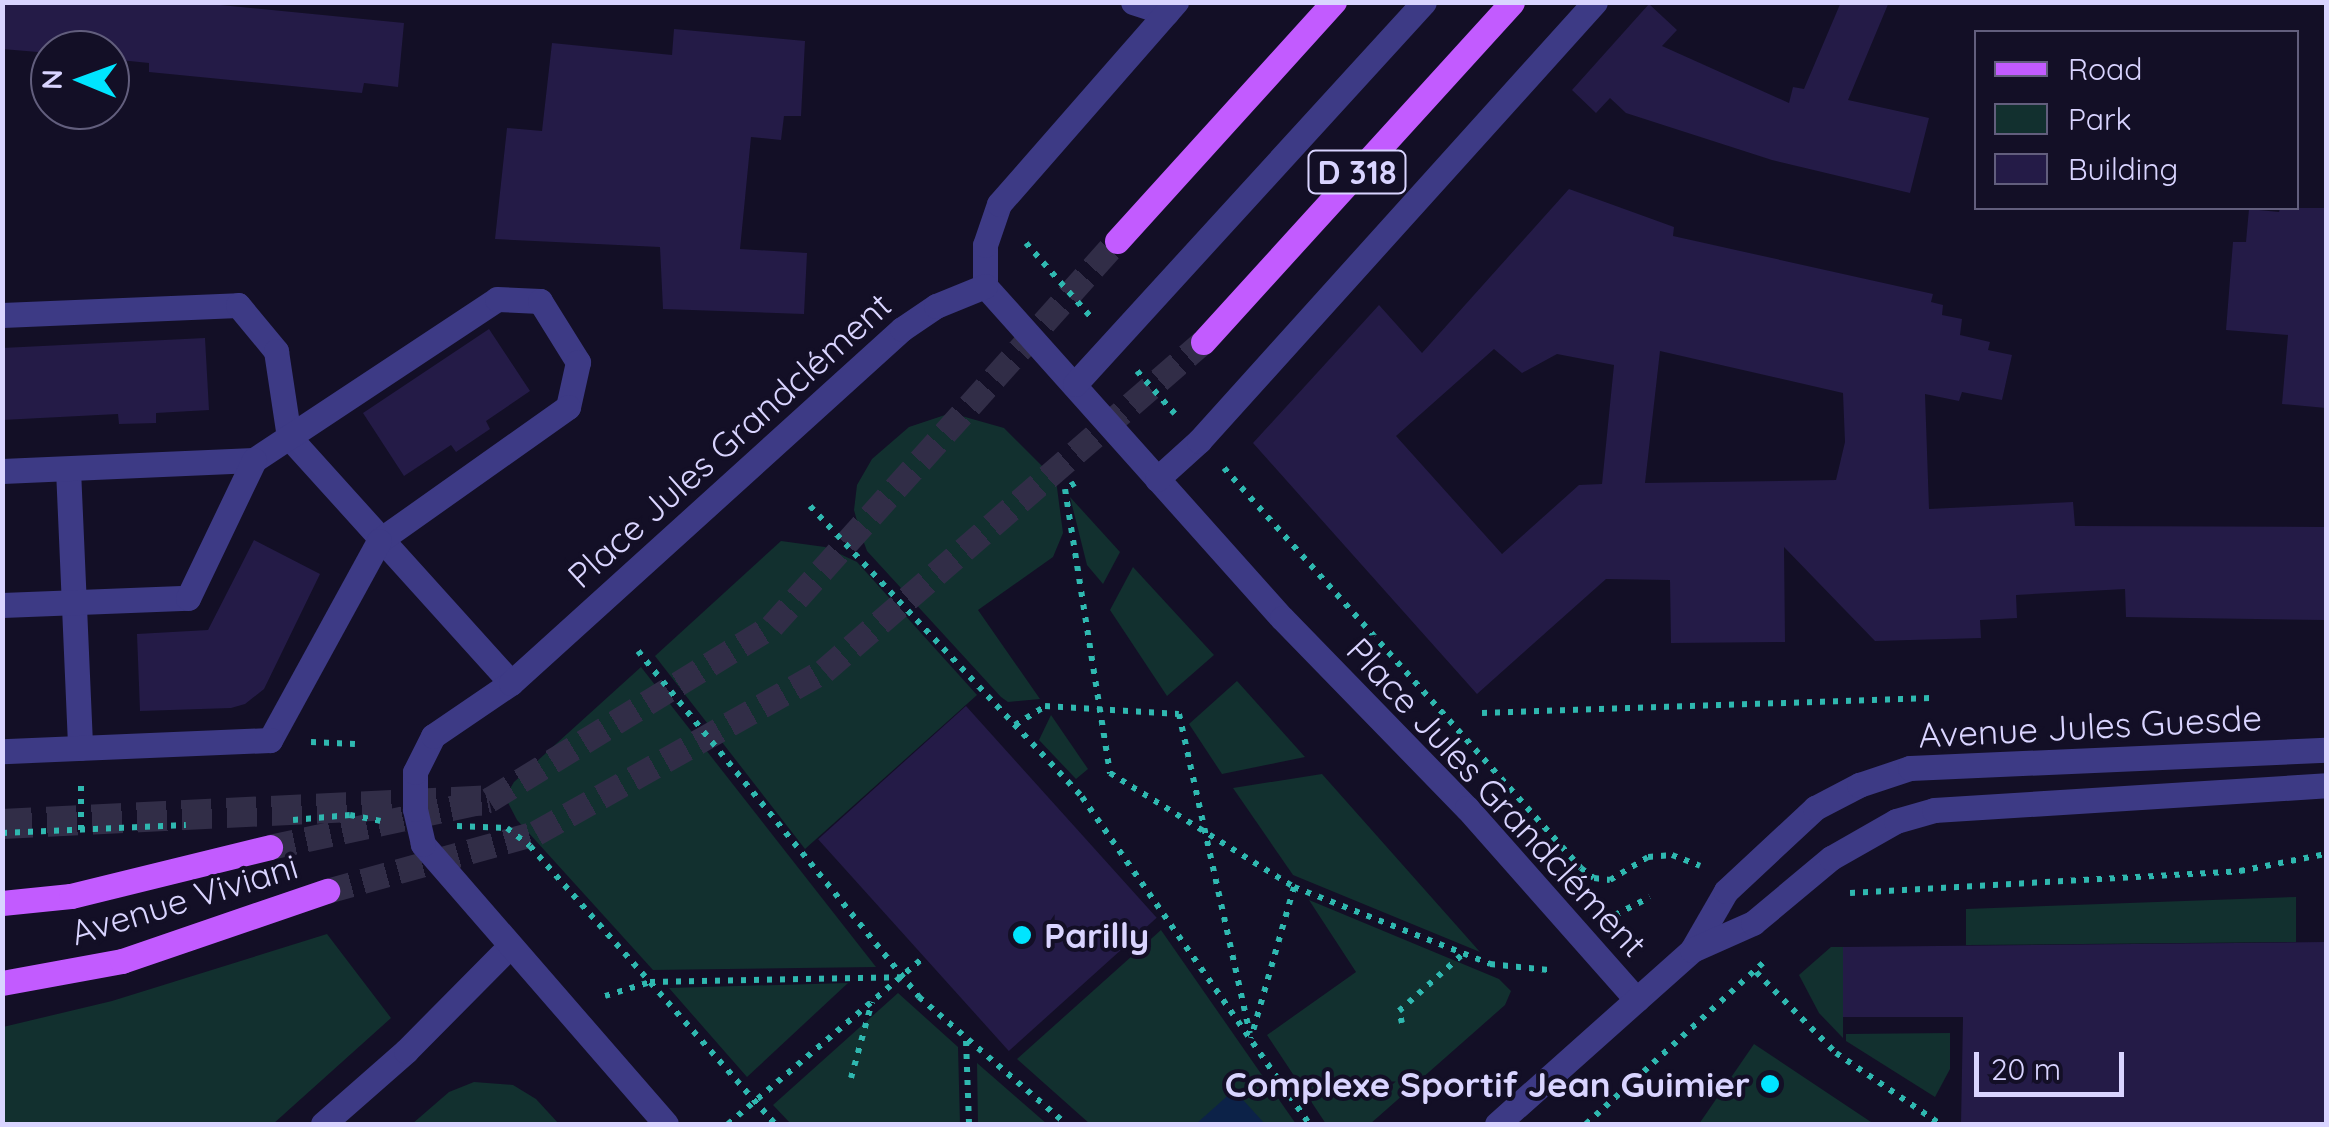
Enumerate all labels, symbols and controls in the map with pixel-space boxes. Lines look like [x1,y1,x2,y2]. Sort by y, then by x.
north arrow [30,30,130,130]
legend [1974,30,2299,210]
text: Road [2068,50,2142,88]
text: N [34,69,69,90]
text: Park [2068,100,2132,138]
road number: D 318 [1307,145,1407,199]
text: Building [2068,150,2178,188]
street label: Place Jules Grandclément [559,284,899,596]
street label: Place Jules Grandclément [1338,629,1656,965]
street label: Avenue Jules Guesde [1917,696,2263,756]
street label: Avenue Viviani [66,845,302,953]
place label: Parilly [1044,914,1149,956]
marker: Parilly [1009,922,1035,948]
scale bar [1979,1032,2129,1094]
text: 20 m [1991,1050,2061,1088]
place label: Complexe Sportif Jean Guimier [1225,1063,1750,1105]
marker: Complexe Sportif Jean Guimier [1759,1073,1781,1095]

